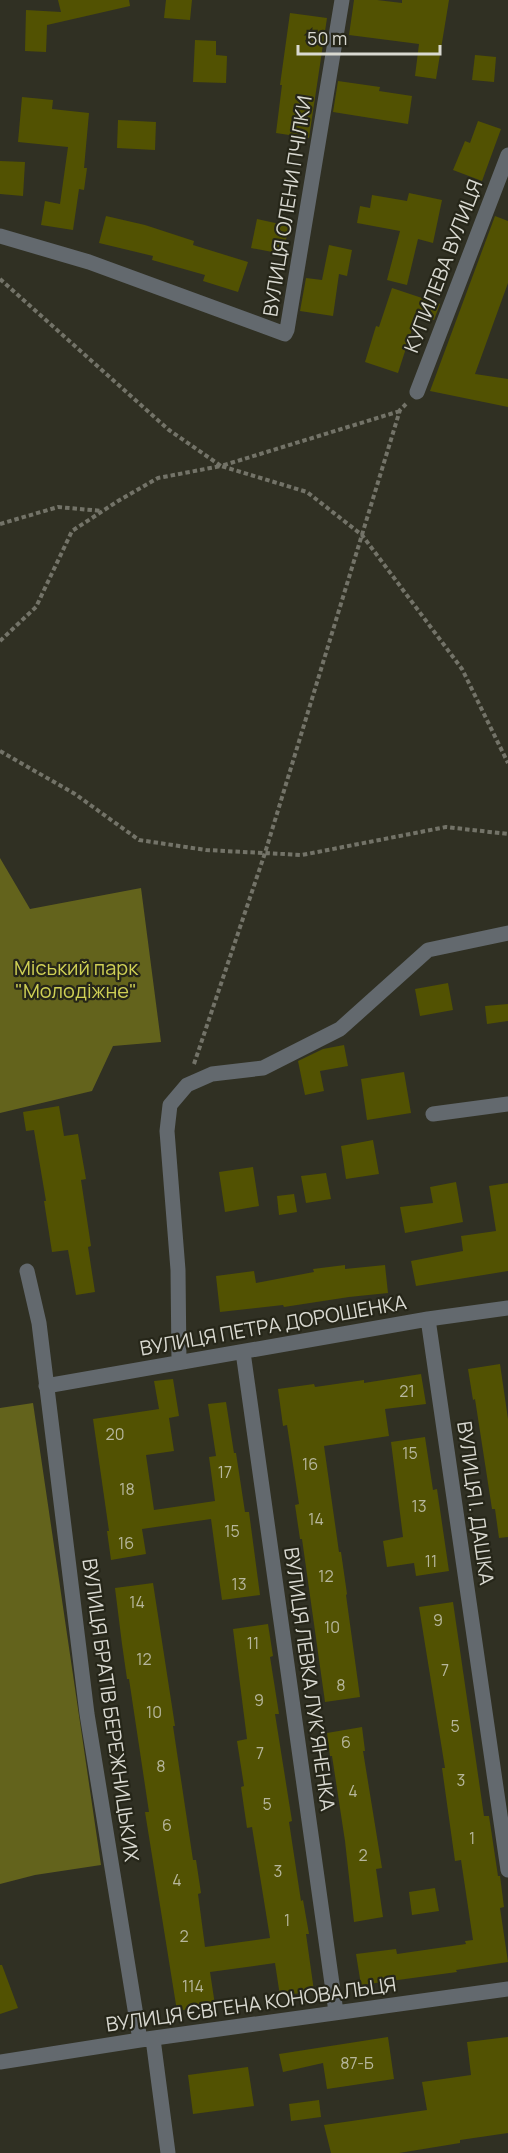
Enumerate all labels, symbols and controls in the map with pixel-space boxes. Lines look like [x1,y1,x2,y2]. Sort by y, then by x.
scale bar [298,18,440,56]
text: 50 m [307,26,347,50]
street label: ВУЛИЦЯ ОЛЕНИ ПЧІЛКИ [256,94,318,318]
street label: КУПИЛЕВА ВУЛИЦЯ [398,175,488,357]
park label: Міський парк "Молодіжне" [14,954,139,1004]
street label: ВУЛИЦЯ ПЕТРА ДОРОШЕНКА [138,1288,409,1362]
house number: 21 [399,1380,415,1402]
street label: ВУЛИЦЯ І. ДАШКА [451,1419,501,1587]
house number: 20 [106,1423,124,1445]
house number: 15 [402,1442,418,1464]
house number: 16 [302,1453,318,1475]
house number: 17 [218,1461,232,1483]
house number: 18 [119,1478,135,1500]
house number: 13 [411,1495,427,1517]
house number: 14 [308,1508,324,1530]
house number: 15 [224,1520,240,1542]
house number: 16 [118,1532,134,1554]
street label: ВУЛИЦЯ ЛЕВКА ЛУК'ЯНЕНКА [278,1545,342,1813]
house number: 11 [425,1550,437,1572]
street label: ВУЛИЦЯ БРАТІВ БЕРЕЖНИЦЬКИХ [76,1557,146,1863]
house number: 12 [318,1565,334,1587]
house number: 13 [231,1573,247,1595]
house number: 14 [129,1591,145,1613]
house number: 9 [433,1609,443,1631]
house number: 10 [324,1616,340,1638]
house number: 11 [247,1632,259,1654]
house number: 12 [136,1648,152,1670]
house number: 7 [441,1659,449,1681]
house number: 8 [336,1674,346,1696]
house number: 9 [254,1689,264,1711]
house number: 10 [146,1701,162,1723]
house number: 5 [450,1715,460,1737]
house number: 6 [341,1731,351,1753]
house number: 7 [256,1742,264,1764]
house number: 8 [156,1755,166,1777]
house number: 3 [457,1769,465,1791]
house number: 4 [348,1780,358,1802]
house number: 5 [262,1793,272,1815]
house number: 6 [162,1814,172,1836]
house number: 1 [469,1827,475,1849]
house number: 2 [358,1844,368,1866]
house number: 3 [274,1860,282,1882]
house number: 4 [172,1869,182,1891]
house number: 1 [284,1909,290,1931]
house number: 2 [179,1925,189,1947]
street label: ВУЛИЦЯ ЄВГЕНА КОНОВАЛЬЦЯ [104,1970,398,2038]
house number: 114 [182,1975,204,1997]
house number: 87-Б [340,2052,374,2074]

